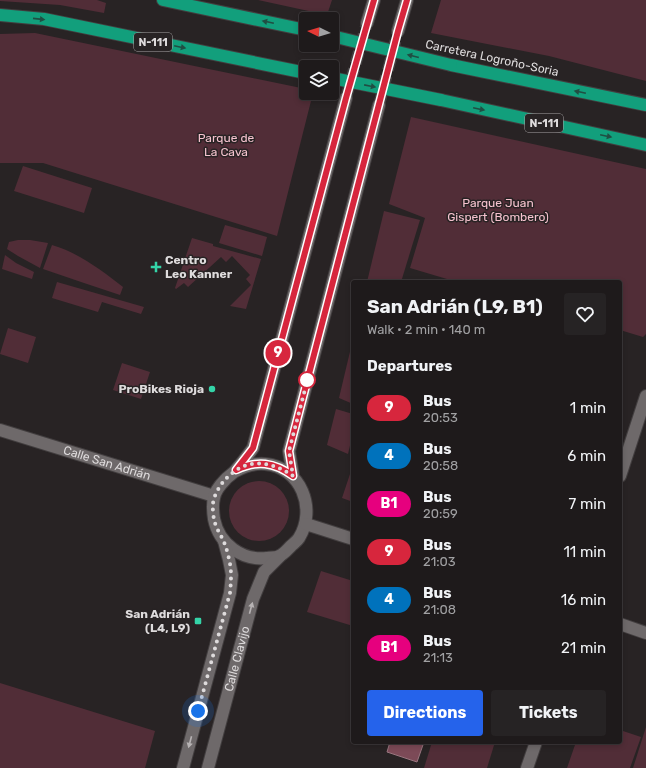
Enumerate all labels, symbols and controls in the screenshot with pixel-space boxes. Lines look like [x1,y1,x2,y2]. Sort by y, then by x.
north arrow [299,12,339,52]
map controls [299,12,339,100]
one-way arrow [33,16,45,22]
one-way arrow [262,19,274,25]
road number: N-111 [134,33,172,51]
street label: Carretera Logroño-Soria [424,37,560,79]
one-way arrow [174,45,186,51]
one-way arrow [407,52,420,58]
button: layers [299,60,339,100]
one-way arrow [364,83,376,89]
one-way arrow [574,88,587,94]
one-way arrow [473,106,485,112]
road number: N-111 [525,114,563,132]
park label: Parque de La Cava [198,131,255,159]
one-way arrow [600,134,612,140]
park label: Parque Juan Gispert (Bombero) [447,196,549,224]
place label: Centro Leo Kanner [165,253,233,281]
marker: Centro Leo Kanner [150,261,162,273]
button: heart [564,293,606,335]
text: San Adrián (L9, B1) [367,295,543,318]
text: Walk · 2 min · 140 m [367,322,485,337]
line badge: 9 [265,340,291,366]
text: 9 [274,344,282,361]
text: Departures [367,357,452,375]
unlabelled marker [298,371,316,389]
place label: ProBikes Rioja [118,382,204,396]
marker: ProBikes Rioja [207,384,217,394]
text: Bus [423,392,451,410]
text: 9 [385,399,393,416]
text: 1 min [570,399,606,417]
text: 20:53 [423,410,458,425]
text: Bus [423,440,451,458]
street label: Calle San Adrián [62,443,152,483]
text: 4 [384,447,394,464]
text: 6 min [567,447,606,465]
text: 20:58 [423,458,458,473]
text: Bus [423,488,451,506]
text: B1 [381,495,397,512]
text: 7 min [569,495,606,513]
text: 20:59 [423,506,458,521]
text: Bus [423,536,451,554]
text: 9 [385,543,393,560]
text: 11 min [563,543,606,561]
text: 21:03 [423,554,456,569]
text: Bus [423,584,451,602]
text: 4 [384,591,394,608]
text: 16 min [561,591,606,609]
one-way arrow [248,602,254,615]
text: 21:08 [423,602,456,617]
place label: San Adrián (L4, L9) [125,607,190,635]
marker: San Adrián (L4, L9) [193,616,203,626]
street label: Calle Clavijo [222,624,253,693]
text: Bus [423,632,451,650]
text: B1 [381,639,397,656]
text: 21 min [561,639,606,657]
text: 21:13 [423,650,453,665]
button: Directions [367,690,483,736]
button: Tickets [491,690,606,736]
your location [188,701,208,721]
one-way arrow [187,736,193,748]

